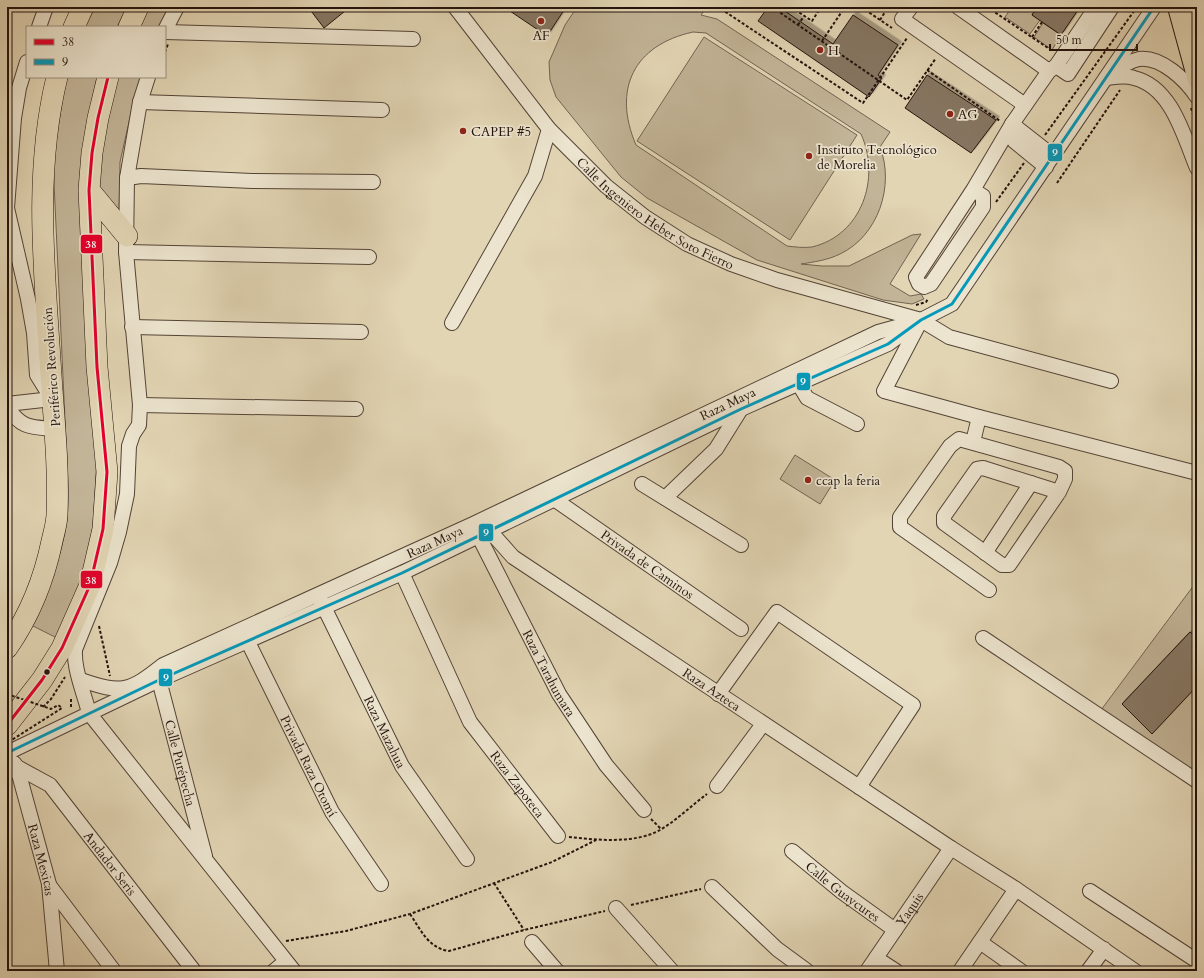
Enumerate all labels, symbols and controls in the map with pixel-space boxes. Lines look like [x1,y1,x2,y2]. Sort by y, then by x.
marker: AF [536,16,546,26]
legend [26,26,166,78]
scale bar [1050,26,1137,52]
place label: AF [533,27,549,45]
text: 50 m [1056,32,1083,48]
text: 38 [62,34,74,50]
place label: H [828,42,839,60]
marker: H [815,45,825,55]
text: 9 [62,54,68,70]
place label: AG [958,106,978,124]
marker: AG [945,109,955,119]
place label: CAPEP #5 [471,123,531,141]
marker: CAPEP #5 [458,126,468,136]
place label: Instituto Tecnológico de Morelia [817,141,937,174]
line badge: 9 [1047,143,1063,162]
text: 9 [1052,145,1058,160]
marker: Instituto Tecnológico de Morelia [804,151,814,161]
street label: Calle Ingeniero Heber Soto Fierro [572,154,737,274]
line badge: 38 [80,234,103,254]
text: 38 [85,237,97,252]
street label: Periférico Revolución [39,306,65,427]
line badge: 9 [796,372,811,391]
text: 9 [800,374,806,389]
street label: Raza Maya [697,383,759,425]
place label: ccap la feria [816,472,881,490]
marker: ccap la feria [803,475,813,485]
street label: Raza Maya [404,522,466,563]
line badge: 9 [478,523,494,542]
text: 9 [483,525,489,540]
street label: Privada de Caminos [597,526,697,604]
line badge: 38 [80,570,103,589]
text: 38 [85,573,97,588]
street label: Raza Tarahumara [518,627,580,721]
street label: Raza Azteca [679,664,744,716]
unlabelled marker [42,667,52,677]
line badge: 9 [158,668,173,687]
text: 9 [163,670,169,685]
street label: Raza Mazahua [359,693,410,772]
street label: Privada Raza Otomí [276,712,341,821]
street label: Calle Purépecha [160,718,200,809]
street label: Raza Zapoteca [485,747,549,822]
street label: Raza Mexicas [23,822,58,896]
street label: Andador Seris [79,828,140,899]
street label: Calle Guaycures [801,858,883,926]
street label: Yaquis [892,889,928,930]

